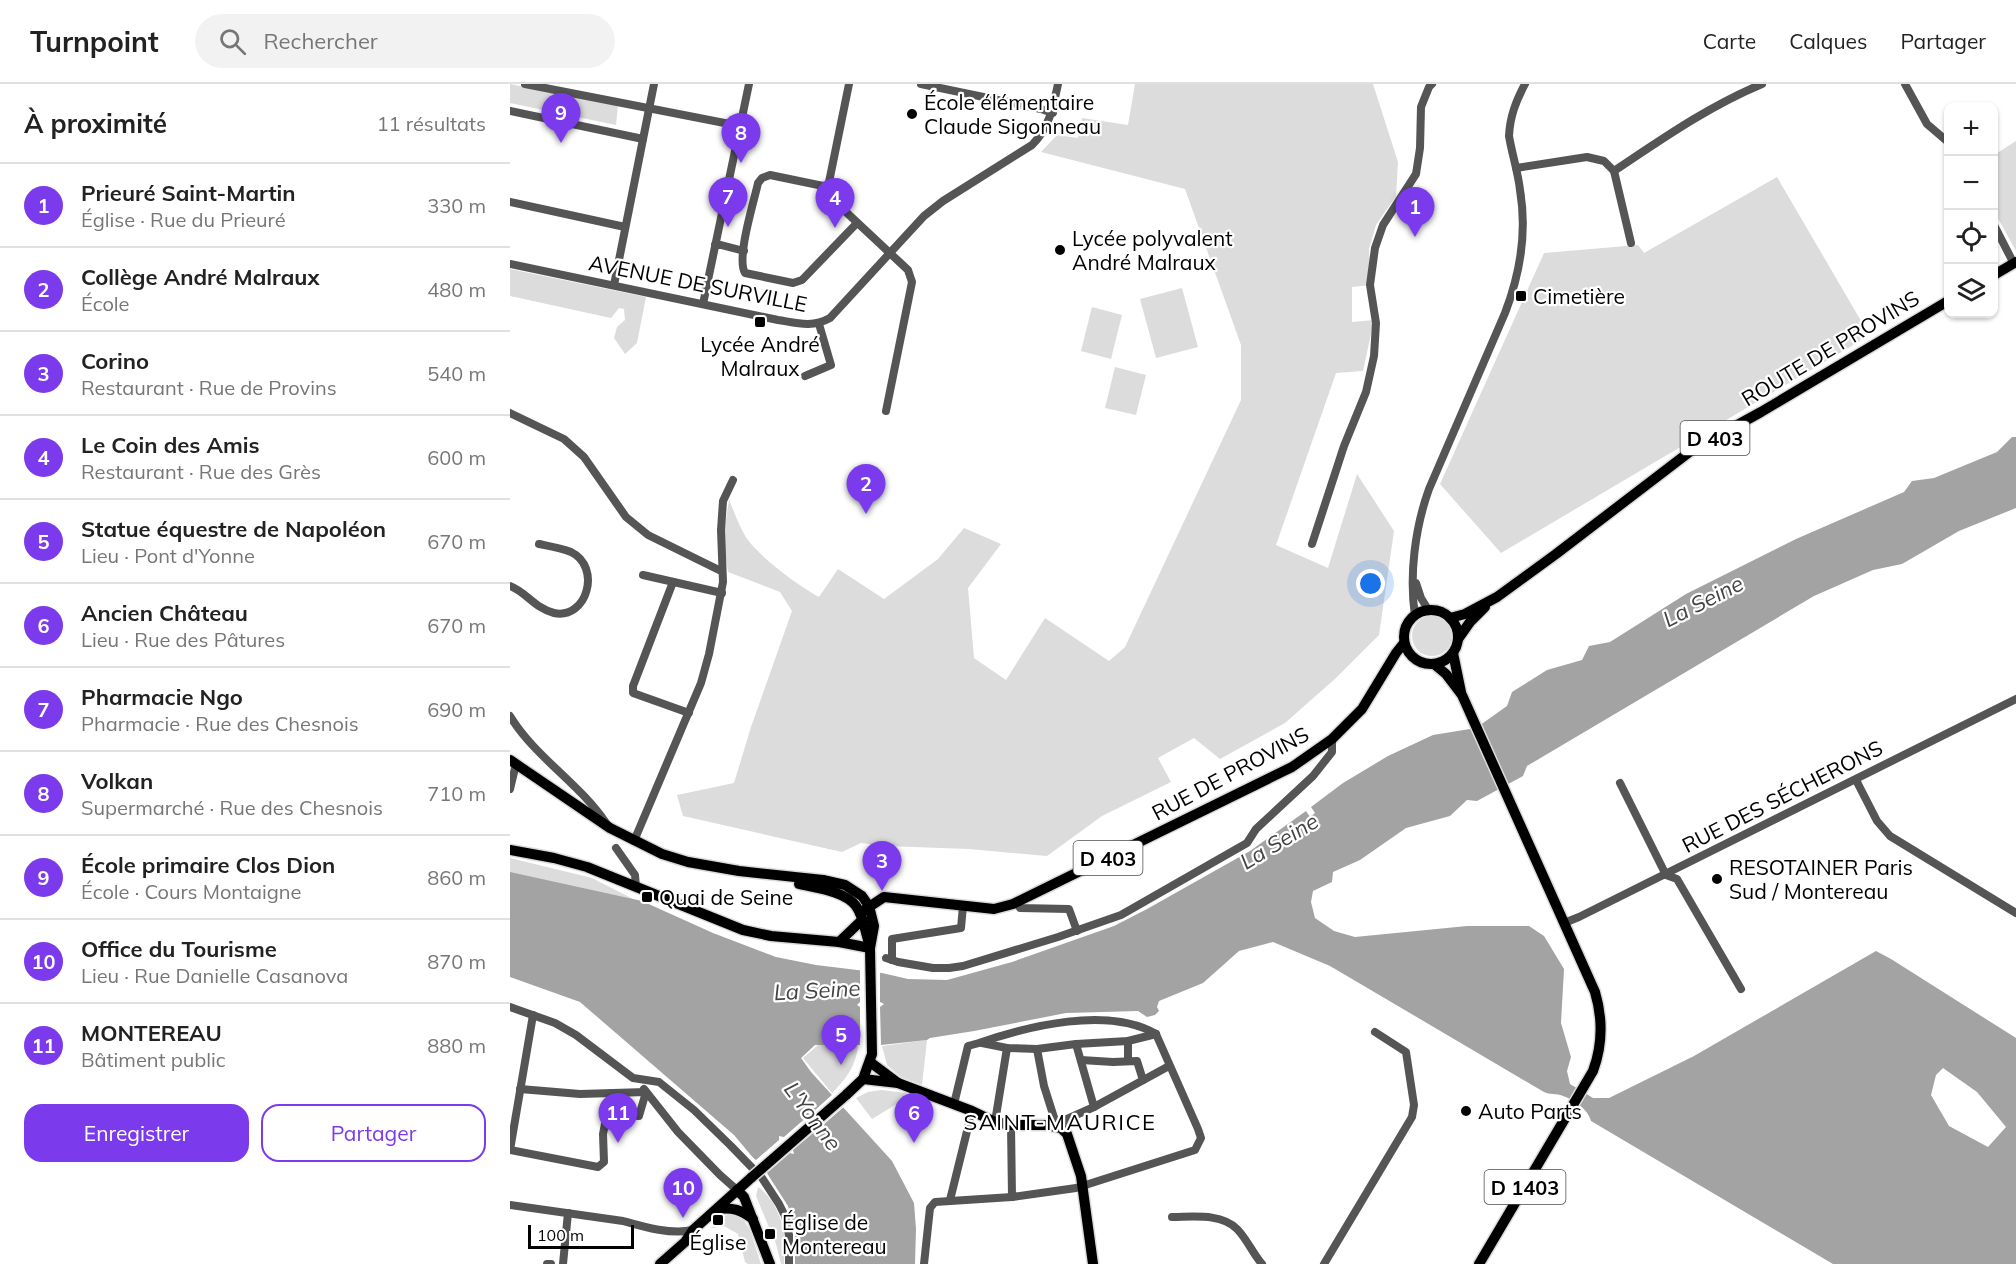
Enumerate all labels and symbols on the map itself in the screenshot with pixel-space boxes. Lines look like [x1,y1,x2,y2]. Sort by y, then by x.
place label: École élémentaire Claude Sigonneau [924,89,1101,139]
pin: 9 [542,94,580,143]
marker: École élémentaire Claude Sigonneau [905,107,919,121]
pin: 8 [722,113,760,163]
pin: 7 [708,178,748,227]
pin: 4 [816,178,854,228]
pin: 1 [1396,188,1434,237]
place label: Lycée polyvalent André Malraux [1072,225,1233,275]
marker: Lycée polyvalent André Malraux [1053,243,1067,257]
street label: AVENUE DE SURVILLE [587,249,809,317]
place label: Cimetière [1533,283,1625,309]
street label: ROUTE DE PROVINS [1736,285,1924,411]
marker: Cimetière [1514,289,1528,303]
marker: Lycée André Malraux [753,315,767,329]
place label: Lycée André Malraux [700,331,820,381]
road number: D 403 [1680,421,1750,455]
pin: 2 [846,464,886,514]
your location [1356,569,1385,598]
water label: La Seine [1658,569,1748,633]
street label: RUE DE PROVINS [1147,721,1313,825]
street label: RUE DES SÉCHERONS [1677,734,1887,858]
water label: La Seine [1235,807,1323,875]
road number: D 403 [1074,841,1142,875]
pin: 3 [862,842,902,891]
place label: RESOTAINER Paris Sud / Montereau [1729,854,1913,904]
marker: RESOTAINER Paris Sud / Montereau [1710,872,1724,886]
place label: Quai de Seine [659,884,793,910]
marker: Quai de Seine [640,890,654,904]
water label: La Seine [773,974,861,1006]
pin: 5 [822,1016,860,1065]
water label: L'Yonne [778,1076,848,1156]
pin: 11 [598,1094,638,1143]
pin: 6 [894,1094,934,1143]
place label: Auto Parts [1478,1098,1582,1124]
marker: Auto Parts [1459,1104,1473,1118]
district label: SAINT-MAURICE [963,1108,1157,1136]
pin: 10 [664,1168,702,1218]
road number: D 1403 [1484,1170,1566,1204]
place label: Église de Montereau [782,1209,887,1259]
marker: Église [711,1213,725,1227]
scale bar [528,1222,634,1250]
marker: Église de Montereau [763,1227,777,1241]
place label: Église [690,1229,746,1255]

